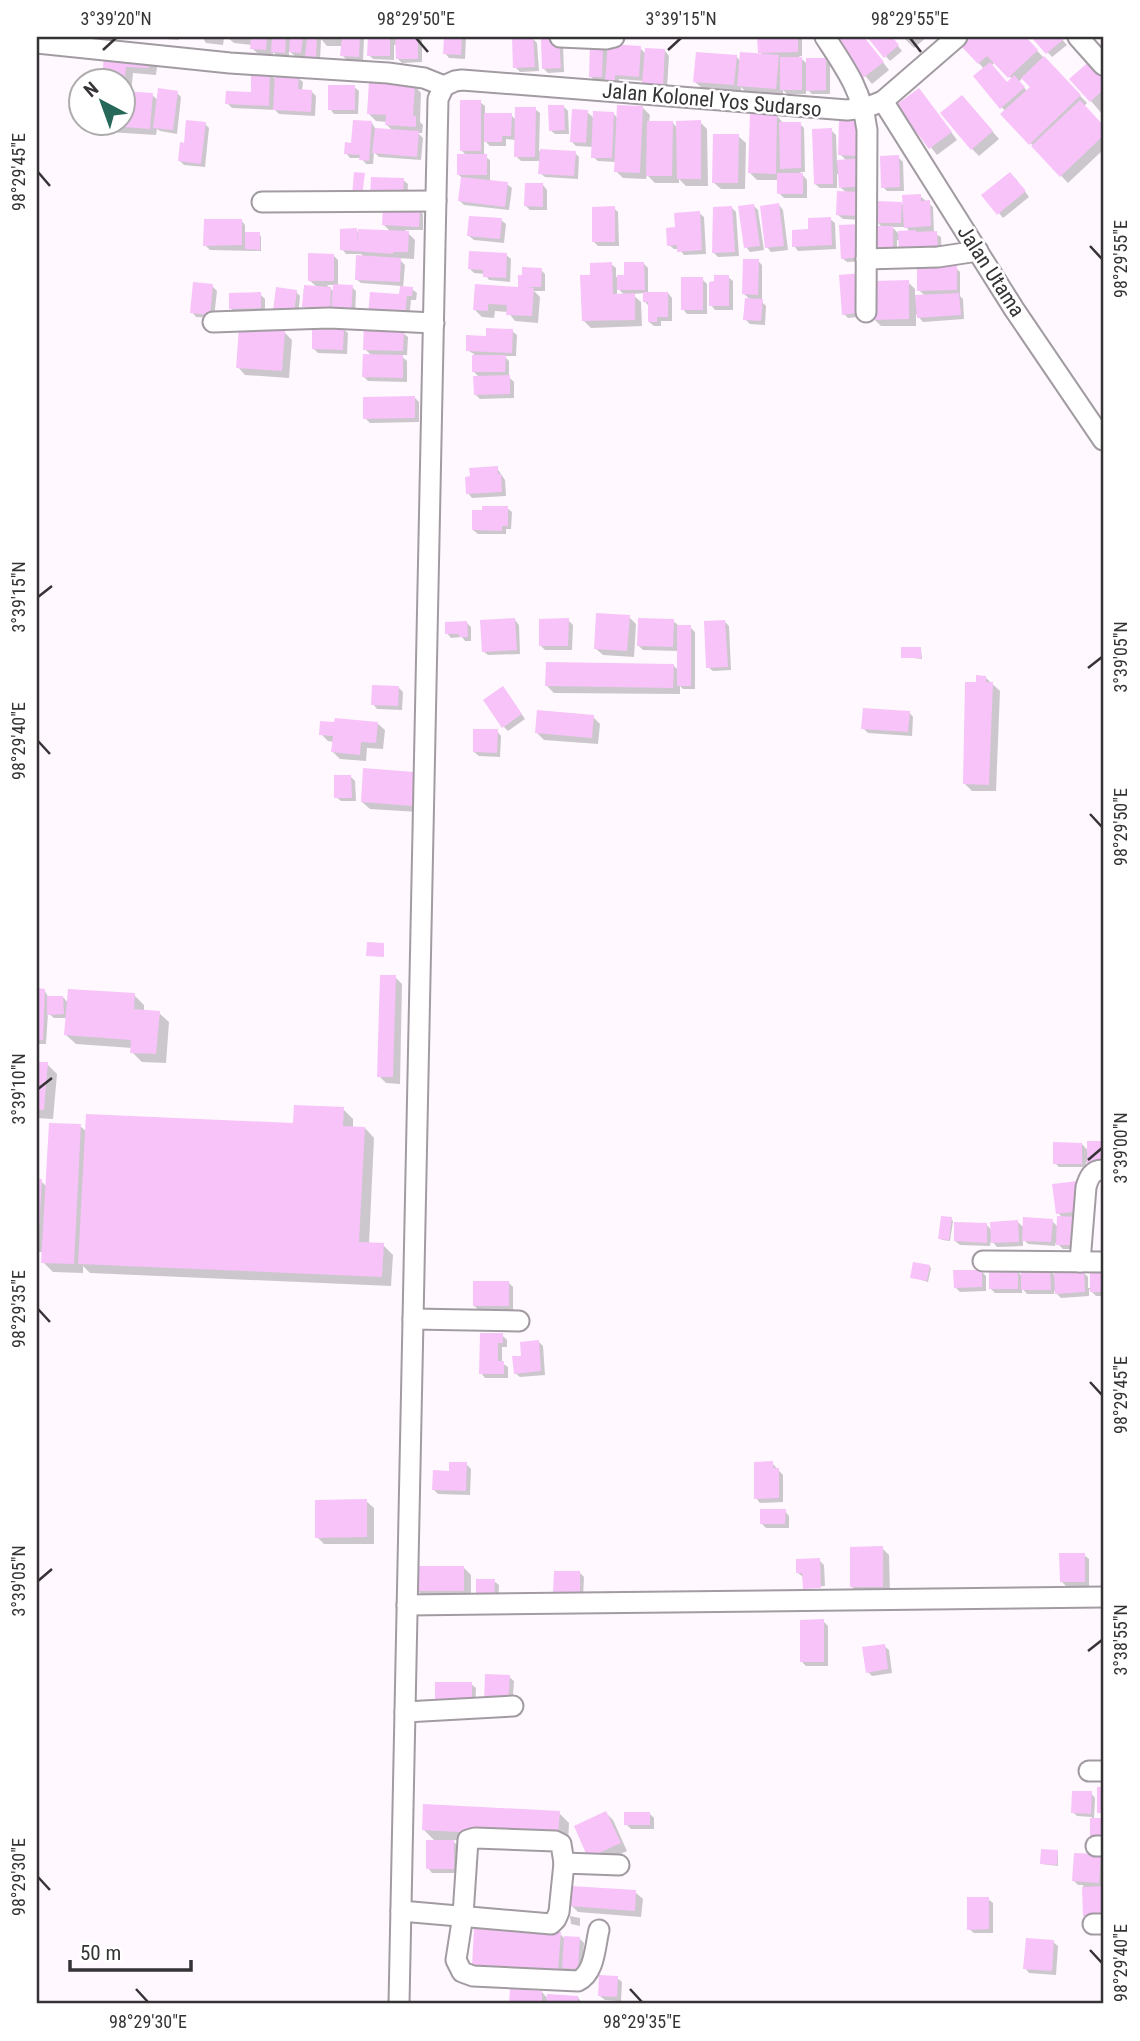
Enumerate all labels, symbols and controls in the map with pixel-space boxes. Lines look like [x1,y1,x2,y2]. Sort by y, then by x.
text: 3°39'20"N [80,8,152,29]
text: 98°29'50"E [377,8,455,29]
text: 3°39'15"N [645,8,717,29]
text: 98°29'55"E [871,8,949,29]
north arrow [66,66,136,136]
text: N [79,77,103,102]
street label: Jalan Kolonel Yos Sudarso [601,78,823,122]
text: 98°29'45"E [8,133,29,211]
text: 98°29'55"E [1110,220,1131,298]
street label: Jalan Utama [953,221,1029,321]
text: 3°39'15"N [8,561,29,633]
text: 3°39'05"N [1110,621,1131,693]
text: 98°29'40"E [8,702,29,780]
text: 98°29'50"E [1110,788,1131,866]
text: 3°39'10"N [8,1053,29,1125]
text: 3°39'00"N [1110,1112,1131,1184]
text: 98°29'35"E [8,1270,29,1348]
text: 98°29'45"E [1110,1356,1131,1434]
text: 3°39'05"N [8,1545,29,1617]
text: 3°38'55"N [1110,1604,1131,1676]
text: 98°29'30"E [8,1838,29,1916]
text: 98°29'40"E [1110,1924,1131,2002]
scale bar [70,1929,191,1973]
text: 50 m [80,1941,121,1965]
text: 98°29'30"E [109,2011,187,2032]
text: 98°29'35"E [603,2011,681,2032]

